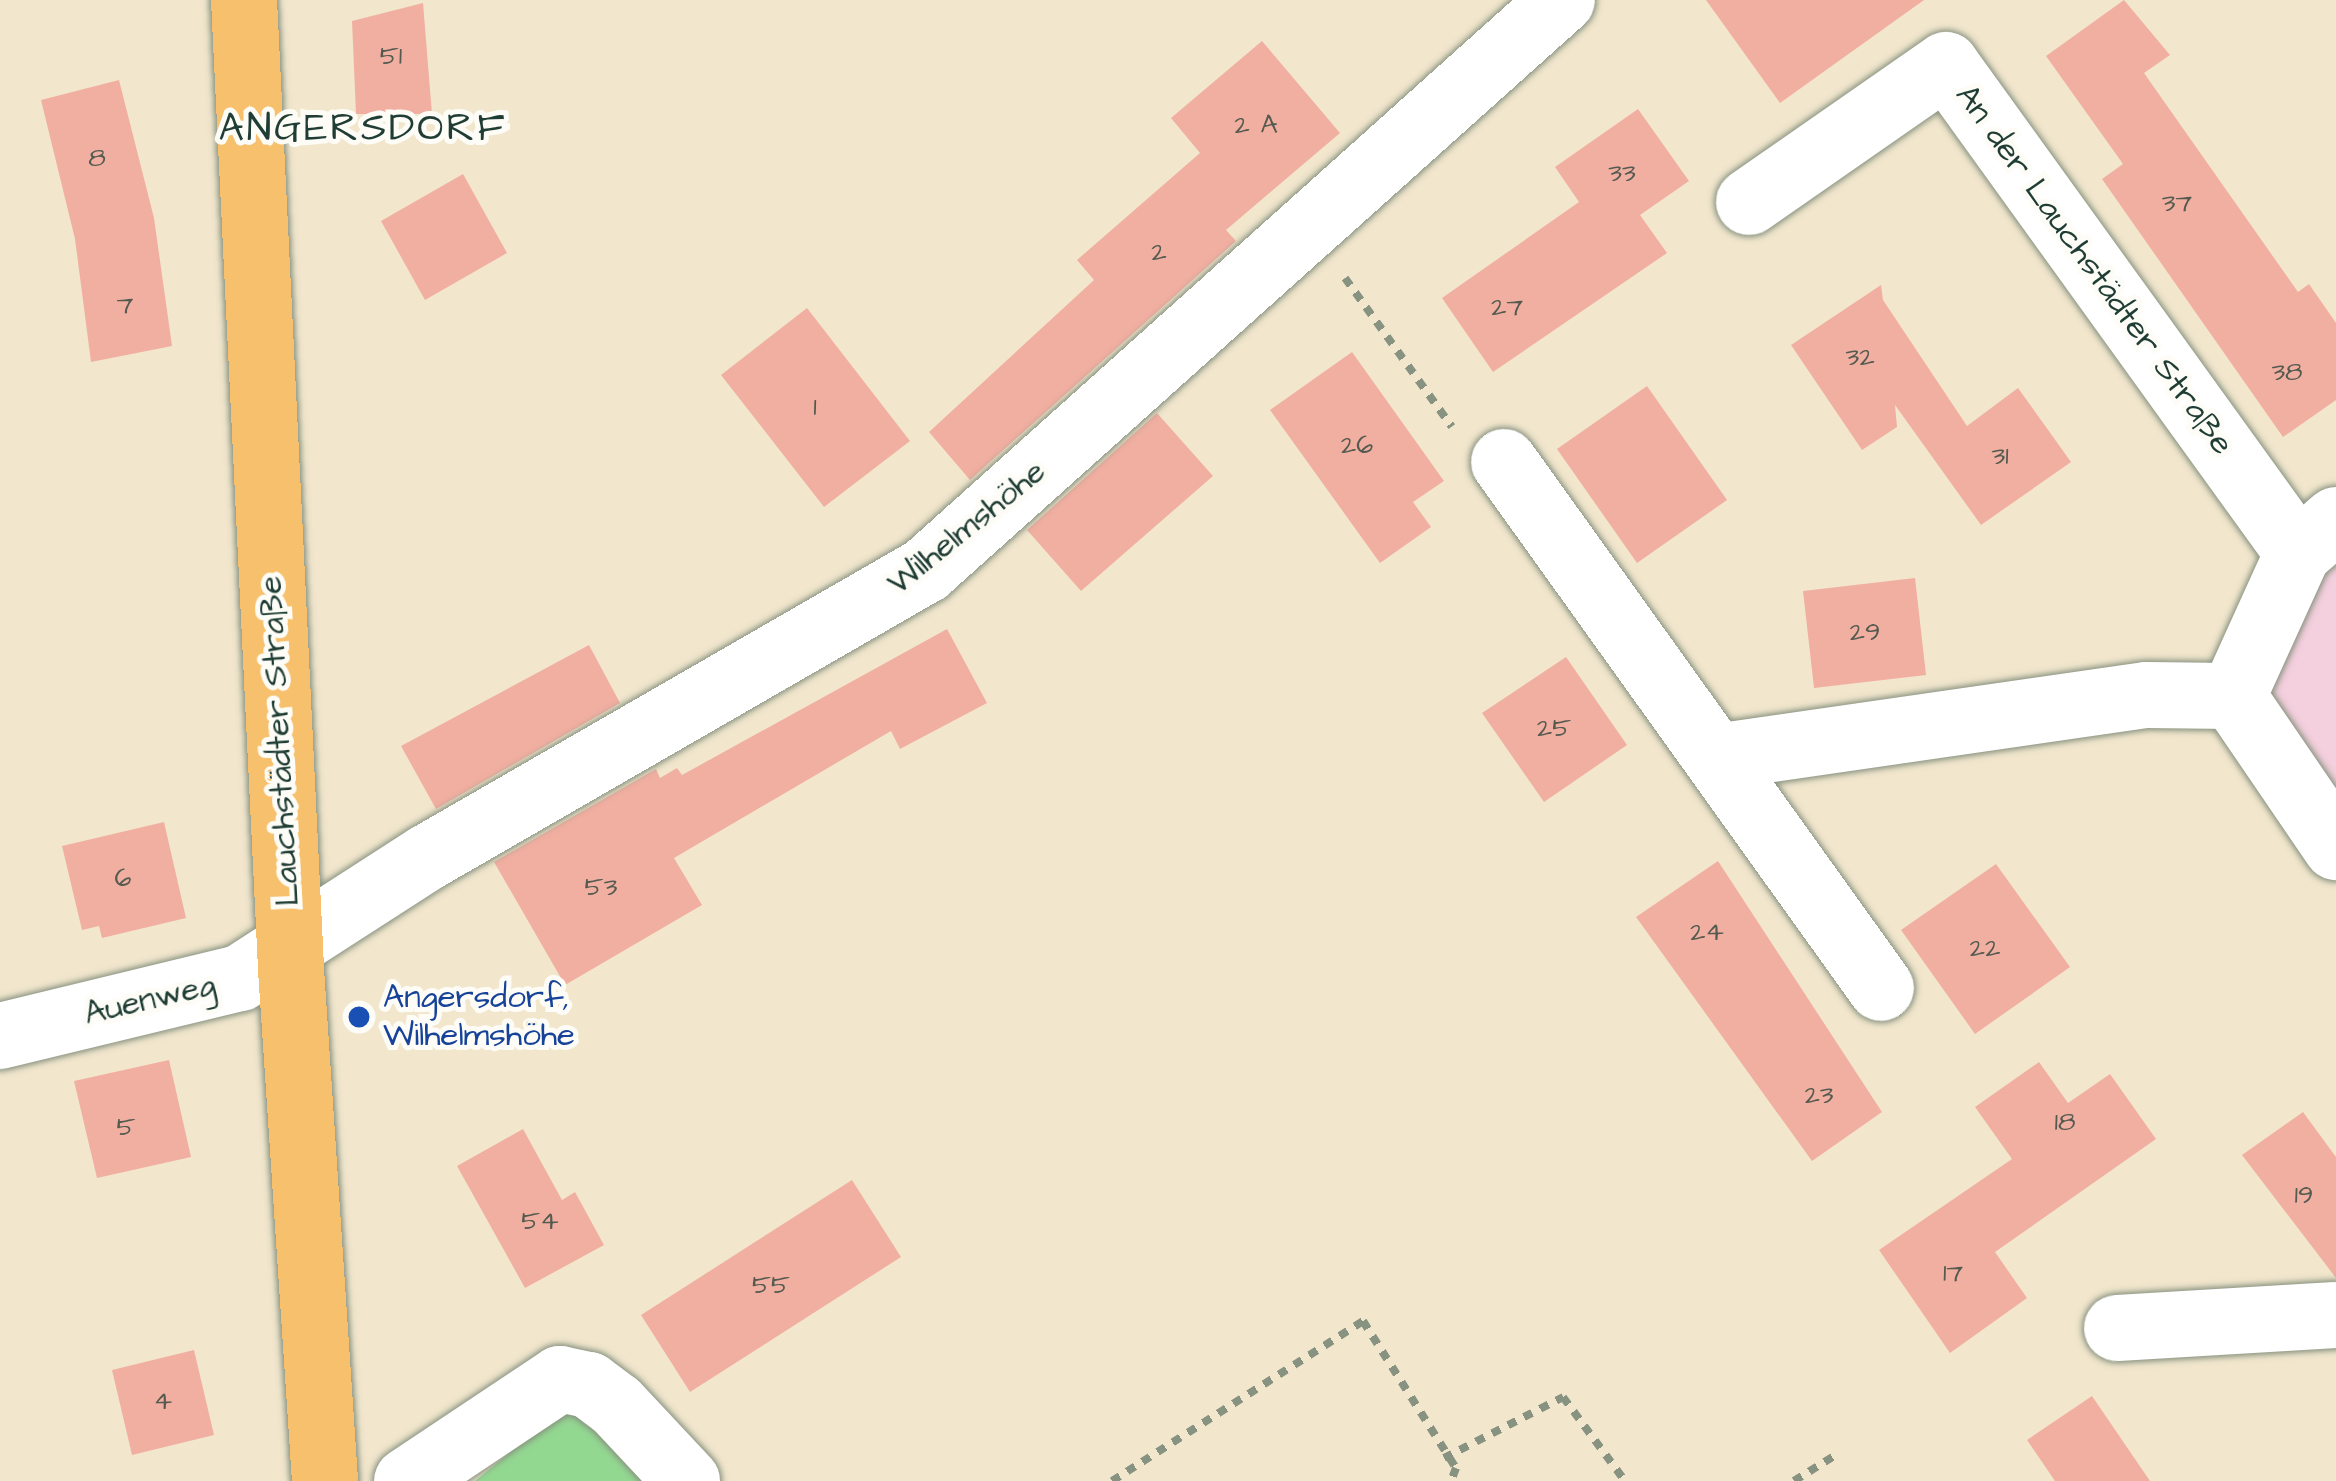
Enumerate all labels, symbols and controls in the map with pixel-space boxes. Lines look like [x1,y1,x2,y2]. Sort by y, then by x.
house number: 51 [380,41,402,73]
street label: An der Lauchstädter Straße [1946,77,2242,463]
district label: ANGERSDORF [219,106,507,152]
house number: 2 A [1234,110,1278,142]
house number: 8 [88,143,106,175]
house number: 33 [1608,158,1636,190]
house number: 37 [2162,188,2192,220]
house number: 2 [1151,237,1167,269]
house number: 7 [117,290,133,322]
house number: 27 [1491,292,1523,324]
house number: 32 [1845,342,1875,374]
house number: 38 [2271,357,2303,389]
house number: 1 [813,392,817,424]
house number: 26 [1341,430,1373,462]
house number: 31 [1991,441,2009,473]
street label: Wilhelmshöhe [880,452,1054,604]
street label: Lauchstädter Straße [252,575,308,907]
house number: 29 [1850,617,1880,649]
house number: 25 [1537,713,1571,745]
house number: 6 [115,863,131,895]
house number: 53 [585,872,617,904]
house number: 24 [1690,917,1724,949]
house number: 22 [1970,933,2000,965]
street label: Auenweg [80,966,220,1034]
place label: Angersdorf, Wilhelmshöhe [383,978,575,1056]
marker: Angersdorf, Wilhelmshöhe [346,1004,372,1030]
house number: 23 [1804,1080,1834,1112]
house number: 18 [2055,1107,2075,1139]
house number: 5 [116,1112,136,1144]
house number: 19 [2295,1180,2313,1212]
house number: 54 [521,1206,559,1238]
house number: 17 [1943,1258,1963,1290]
house number: 55 [752,1270,790,1302]
house number: 4 [154,1386,172,1418]

